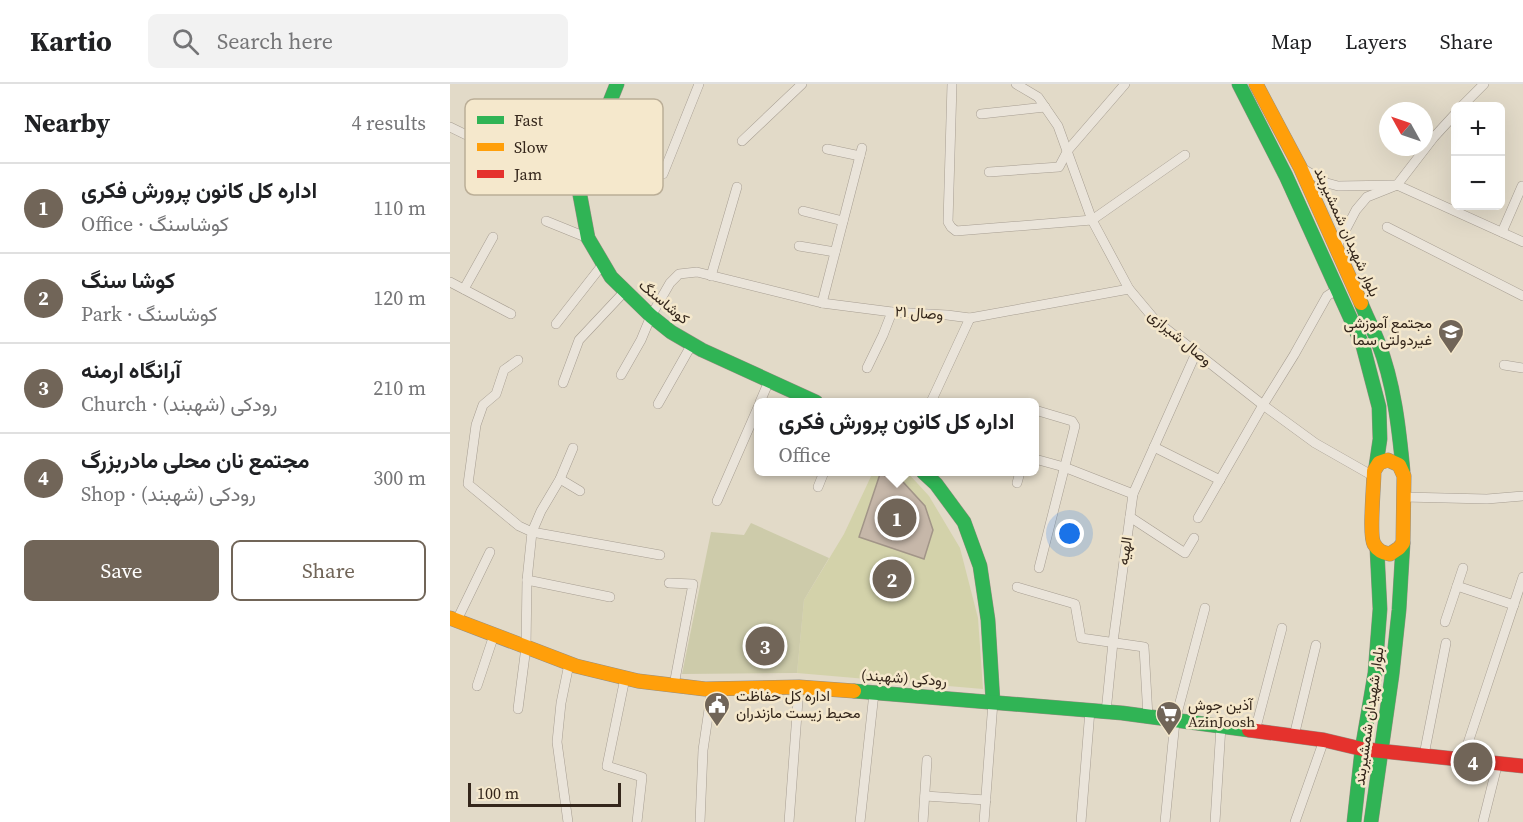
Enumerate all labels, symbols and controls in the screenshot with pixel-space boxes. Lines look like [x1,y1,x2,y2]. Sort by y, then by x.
search box [148,14,568,68]
text: Kartio [30,22,112,60]
icon: search [169,25,202,58]
text: Search here [217,26,333,56]
text: Map [1271,27,1312,56]
text: Layers [1345,27,1407,56]
text: Share [1440,27,1493,56]
legend [465,99,663,195]
north arrow [1379,102,1433,156]
map controls [1451,102,1505,210]
button: + [1451,102,1505,156]
text: Nearby [24,105,110,141]
text: 4 results [351,109,426,137]
text: Fast [514,109,544,131]
text: Slow [514,136,549,158]
button: − [1451,156,1505,210]
text: Jam [513,163,542,185]
street label: بلوار شهیدان شمشیربند [1309,164,1385,300]
text: اداره کل کانون پرورش فکری [81,175,317,205]
text: 1 [38,194,49,222]
text: 110 m [373,194,426,222]
text: Office · کوشاسنگ [81,210,229,238]
text: کوشا سنگ [81,265,175,295]
street label: کوشاسنگ [635,274,694,329]
text: 2 [38,284,49,312]
text: 120 m [373,284,426,312]
text: Park · کوشاسنگ [81,300,218,328]
street label: وصال ۲۱ [894,300,944,325]
street label: وصال شیرازی [1144,305,1217,371]
place label: مجتمع آموزشی غیردولتی سما [1344,312,1432,350]
school or university icon: مجتمع آموزشی غیردولتی سما [1436,317,1466,355]
text: آرانگاه ارمنه [81,355,181,385]
text: 3 [38,374,49,402]
text: 210 m [373,374,426,402]
text: Church · رودکی (شهبند) [81,390,277,418]
popup [754,398,1039,476]
text: اداره کل کانون پرورش فکری [778,406,1015,436]
text: Office [778,441,831,469]
text: مجتمع نان محلی مادربزرگ [81,445,309,475]
text: 4 [38,464,49,492]
text: 300 m [373,464,426,492]
text: Shop · رودکی (شهبند) [81,480,256,508]
pin: 1 [878,496,916,540]
your location [1055,519,1084,548]
street label: الهیه [1112,535,1137,567]
button: Save [24,540,219,601]
button: Share [231,540,426,601]
pin: 2 [872,556,912,602]
pin: 3 [746,624,784,668]
street label: بلوار شهیدان شمشیربند [1348,645,1389,787]
street label: رودکی (شهبند) [860,664,948,691]
place label: اداره کل حفاظت محیط زیست مازندران [736,685,861,723]
public building icon: اداره کل حفاظت محیط زیست مازندران [702,690,732,728]
place label: آذین جوش AzinJoosh [1188,694,1255,732]
supermarket icon: آذین جوش AzinJoosh [1154,699,1184,737]
pin: 4 [1454,740,1492,784]
scale bar [468,780,621,808]
text: 100 m [477,782,519,804]

